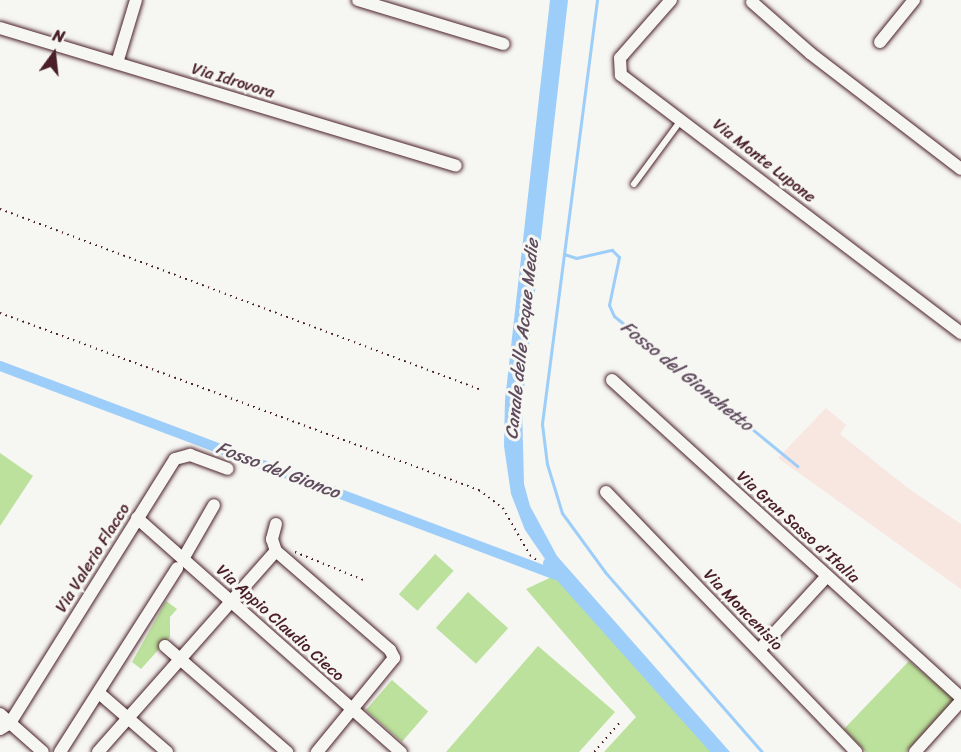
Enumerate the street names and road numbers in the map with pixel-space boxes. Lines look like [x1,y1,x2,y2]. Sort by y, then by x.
street label: Via Idrovora [189,59,277,103]
street label: Via Monte Lupone [709,115,819,207]
street label: Via Gran Sasso d'Italia [732,466,864,588]
street label: Via Valerio Flacco [52,500,134,616]
street label: Via Appio Claudio Cieco [212,561,348,685]
street label: Via Moncenisio [700,566,786,654]

